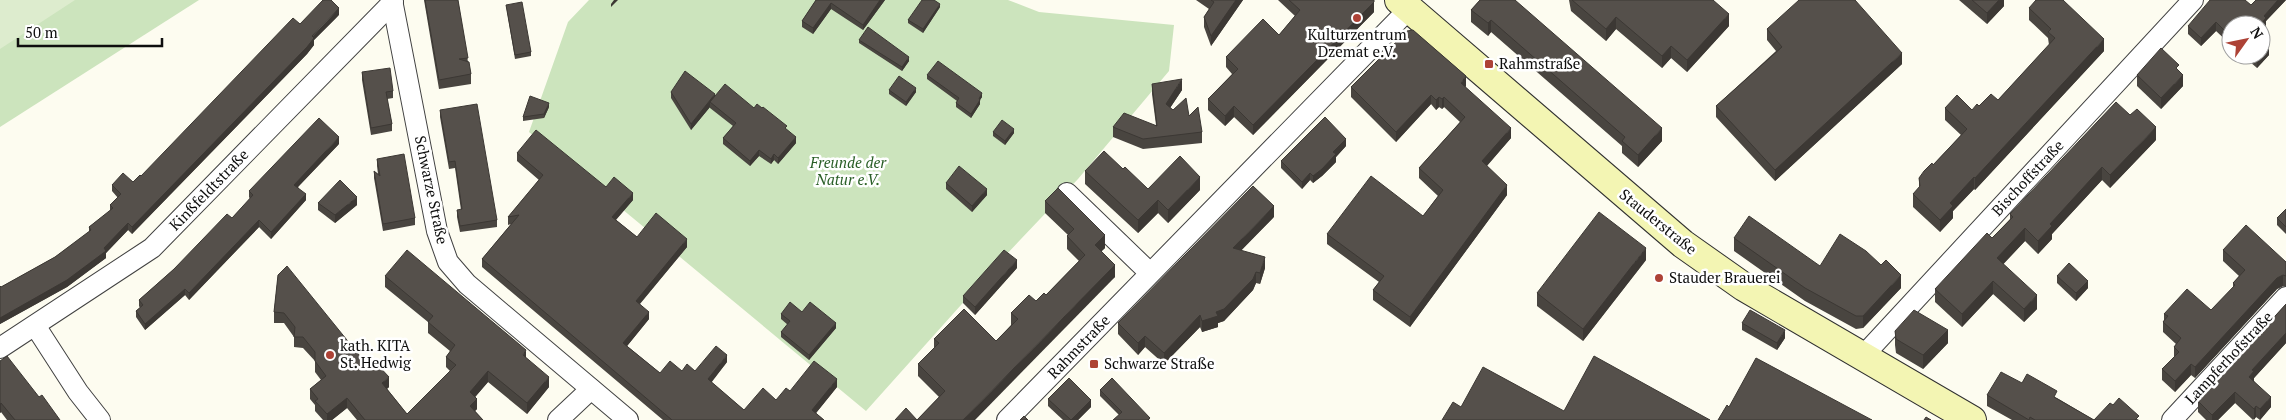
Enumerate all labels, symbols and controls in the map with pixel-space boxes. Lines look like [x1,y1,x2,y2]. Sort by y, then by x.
marker: Kulturzentrum Dzemat e.V. [1351,12,1363,24]
scale bar [18,15,161,47]
north arrow [2221,15,2271,65]
text: 50 m [25,22,58,42]
text: N [2246,23,2268,43]
place label: Kulturzentrum Dzemat e.V. [1307,24,1407,61]
place label: Rahmstraße [1499,53,1580,73]
marker: Rahmstraße [1483,58,1495,70]
street label: Schwarze Straße [411,134,453,246]
street label: Bischoffstraße [1987,135,2068,220]
street label: Kinßfeldtstraße [164,144,252,234]
park label: Freunde der Natur e.V. [809,152,887,189]
street label: Stauderstraße [1616,184,1701,259]
place label: Stauder Brauerei [1669,267,1781,287]
marker: Stauder Brauerei [1653,272,1665,284]
street label: Lampferhofstraße [2180,307,2277,408]
street label: Rahmstraße [1043,310,1114,383]
place label: kath. KITA St. Hedwig [340,335,412,372]
marker: kath. KITA St. Hedwig [324,349,336,361]
place label: Schwarze Straße [1104,353,1214,373]
marker: Schwarze Straße [1088,358,1100,370]

